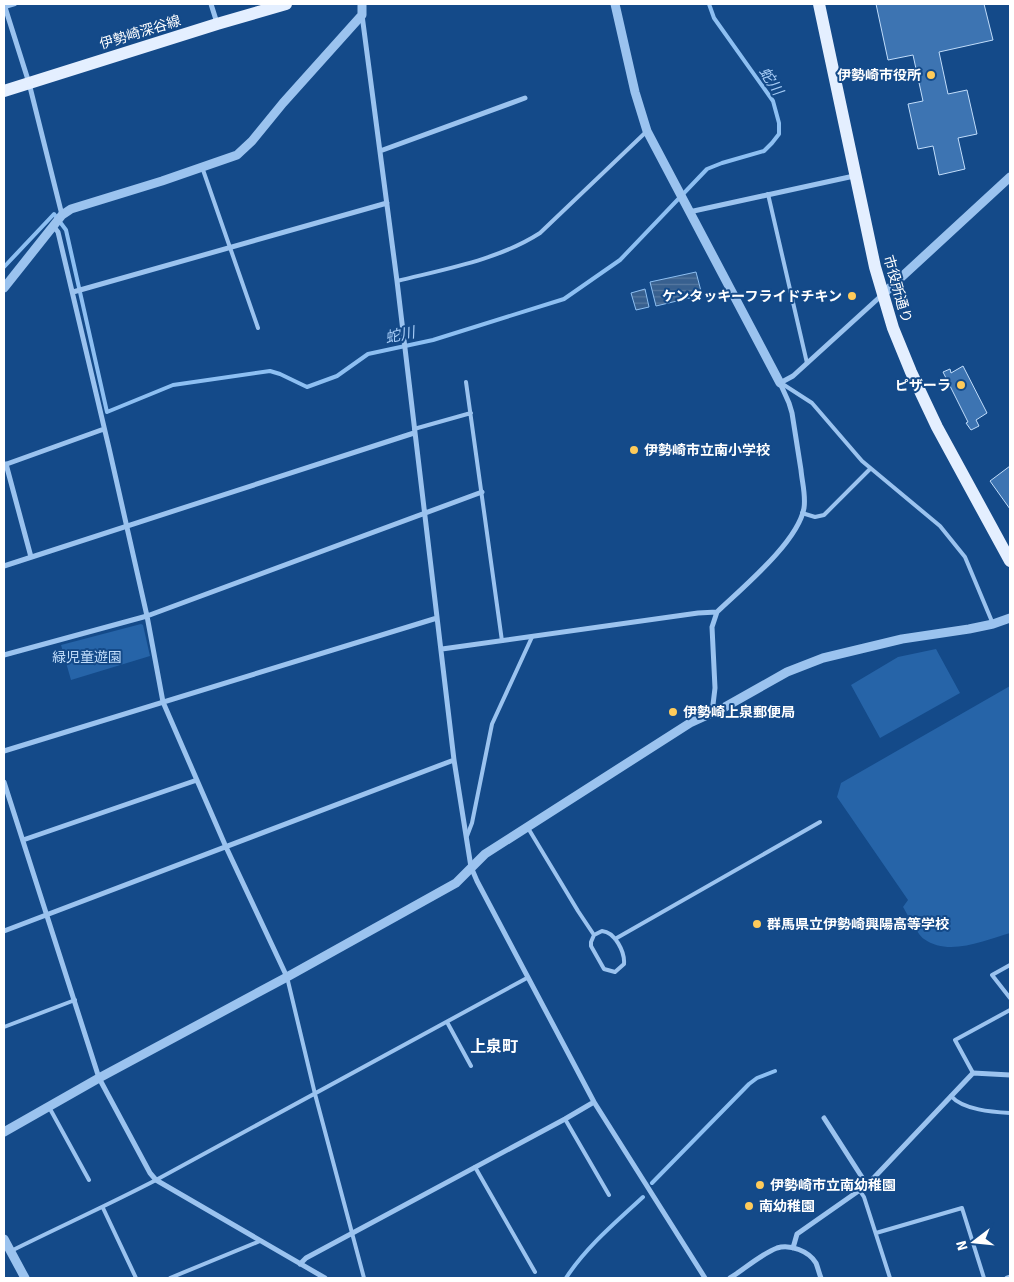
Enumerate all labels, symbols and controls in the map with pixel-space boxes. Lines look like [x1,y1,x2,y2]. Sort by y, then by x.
street label: 伊勢崎深谷線 [97,12,183,53]
water label: 蛇川 [755,64,788,100]
place label: 伊勢崎市役所 [837,67,921,84]
marker: 伊勢崎市役所 [925,69,937,81]
street label: 市役所通り [880,253,915,325]
place label: ケンタッキーフライドチキン [662,288,842,305]
marker: ケンタッキーフライドチキン [846,290,858,302]
water label: 蛇川 [383,323,418,347]
place label: ピザーラ [895,377,951,394]
marker: ピザーラ [955,379,967,391]
place label: 伊勢崎市立南小学校 [644,442,770,459]
marker: 伊勢崎市立南小学校 [628,444,640,456]
park label: 緑児童遊園 [52,649,122,666]
place label: 伊勢崎上泉郵便局 [683,704,795,721]
marker: 伊勢崎上泉郵便局 [667,706,679,718]
place label: 群馬県立伊勢崎興陽高等学校 [767,916,949,933]
marker: 群馬県立伊勢崎興陽高等学校 [751,918,763,930]
district label: 上泉町 [470,1037,518,1057]
place label: 伊勢崎市立南幼稚園 [770,1177,896,1194]
marker: 伊勢崎市立南幼稚園 [754,1179,766,1191]
place label: 南幼稚園 [759,1198,815,1215]
marker: 南幼稚園 [743,1200,755,1212]
north arrow [949,1217,999,1267]
text: N [952,1238,971,1252]

